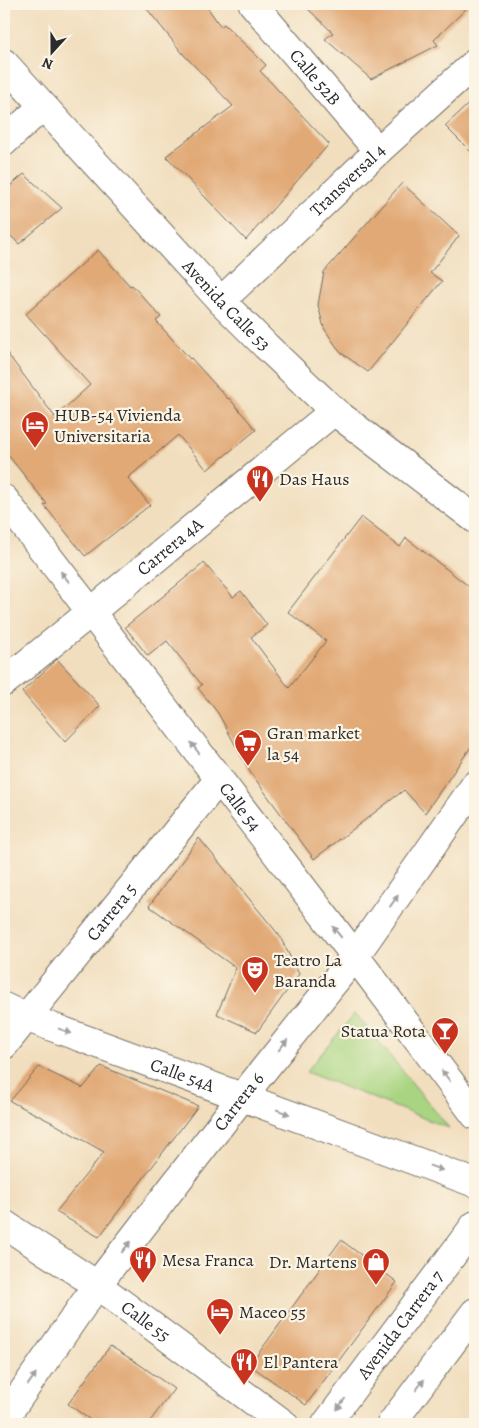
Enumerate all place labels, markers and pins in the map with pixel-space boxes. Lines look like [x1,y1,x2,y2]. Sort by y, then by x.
place label: HUB-54 Vivienda Universitaria [54,403,182,448]
hotel icon: HUB-54 Vivienda Universitaria [20,410,50,449]
restaurant icon: Das Haus [245,464,275,503]
place label: Das Haus [279,467,349,491]
place label: Gran market la 54 [267,721,360,766]
supermarket icon: Gran market la 54 [233,728,263,767]
place label: Teatro La Baranda [274,948,343,993]
theatre icon: Teatro La Baranda [240,955,270,994]
bar icon: Statua Rota [430,1016,460,1055]
place label: Statua Rota [341,1019,427,1043]
restaurant icon: Mesa Franca [128,1245,158,1284]
shop icon: Dr. Martens [361,1247,391,1286]
place label: Mesa Franca [162,1248,254,1272]
place label: Dr. Martens [269,1250,357,1274]
hotel icon: Maceo 55 [205,1297,235,1336]
place label: Maceo 55 [239,1300,306,1324]
restaurant icon: El Pantera [229,1347,259,1386]
place label: El Pantera [263,1350,339,1374]

